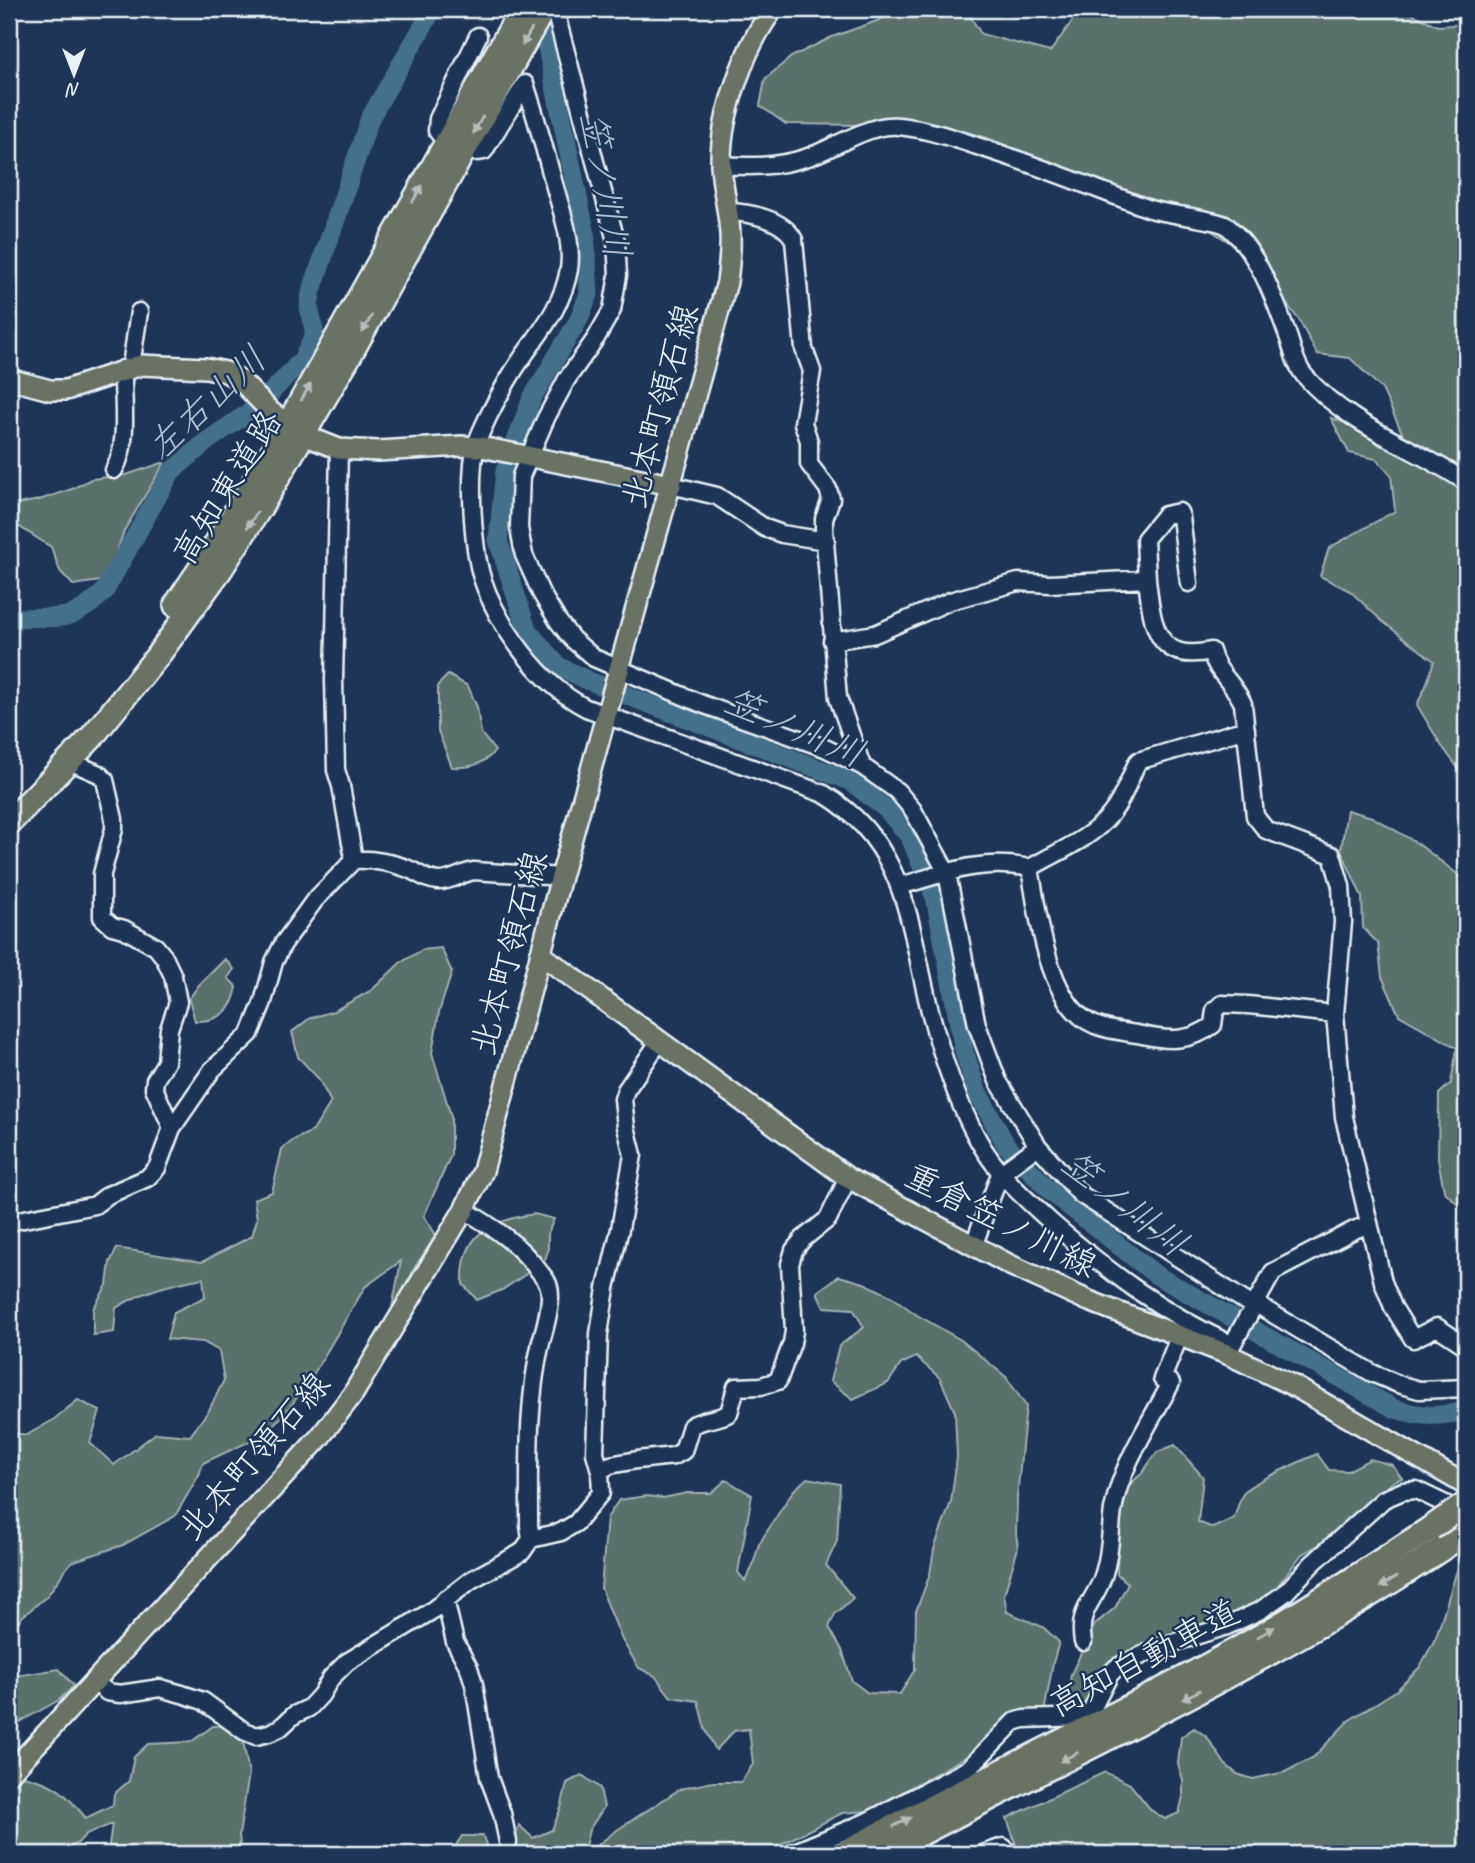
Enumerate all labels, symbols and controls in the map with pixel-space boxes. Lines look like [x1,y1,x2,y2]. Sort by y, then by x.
one-way arrow [521,28,533,47]
north arrow [38,38,108,108]
text: N [65,78,80,102]
water label: 笠ノ川川 [570,108,642,262]
one-way arrow [472,116,484,135]
one-way arrow [411,185,423,204]
street label: 北本町領石線 [611,299,709,513]
one-way arrow [361,314,373,333]
water label: 左右山川 [136,335,276,471]
one-way arrow [300,383,312,402]
street label: 高知東道路 [162,401,292,573]
one-way arrow [246,511,259,530]
water label: 笠ノ川川 [718,676,872,778]
street label: 北本町領石線 [460,846,558,1060]
water label: 笠ノ川川 [1052,1139,1198,1267]
street label: 重倉笠ノ川線 [897,1152,1105,1288]
street label: 北本町領石線 [168,1362,340,1550]
one-way arrow [1378,1575,1398,1588]
street label: 高知自動車道 [1041,1589,1247,1727]
one-way arrow [1257,1626,1276,1639]
one-way arrow [1181,1689,1200,1701]
one-way arrow [1059,1752,1079,1763]
one-way arrow [893,1816,912,1828]

